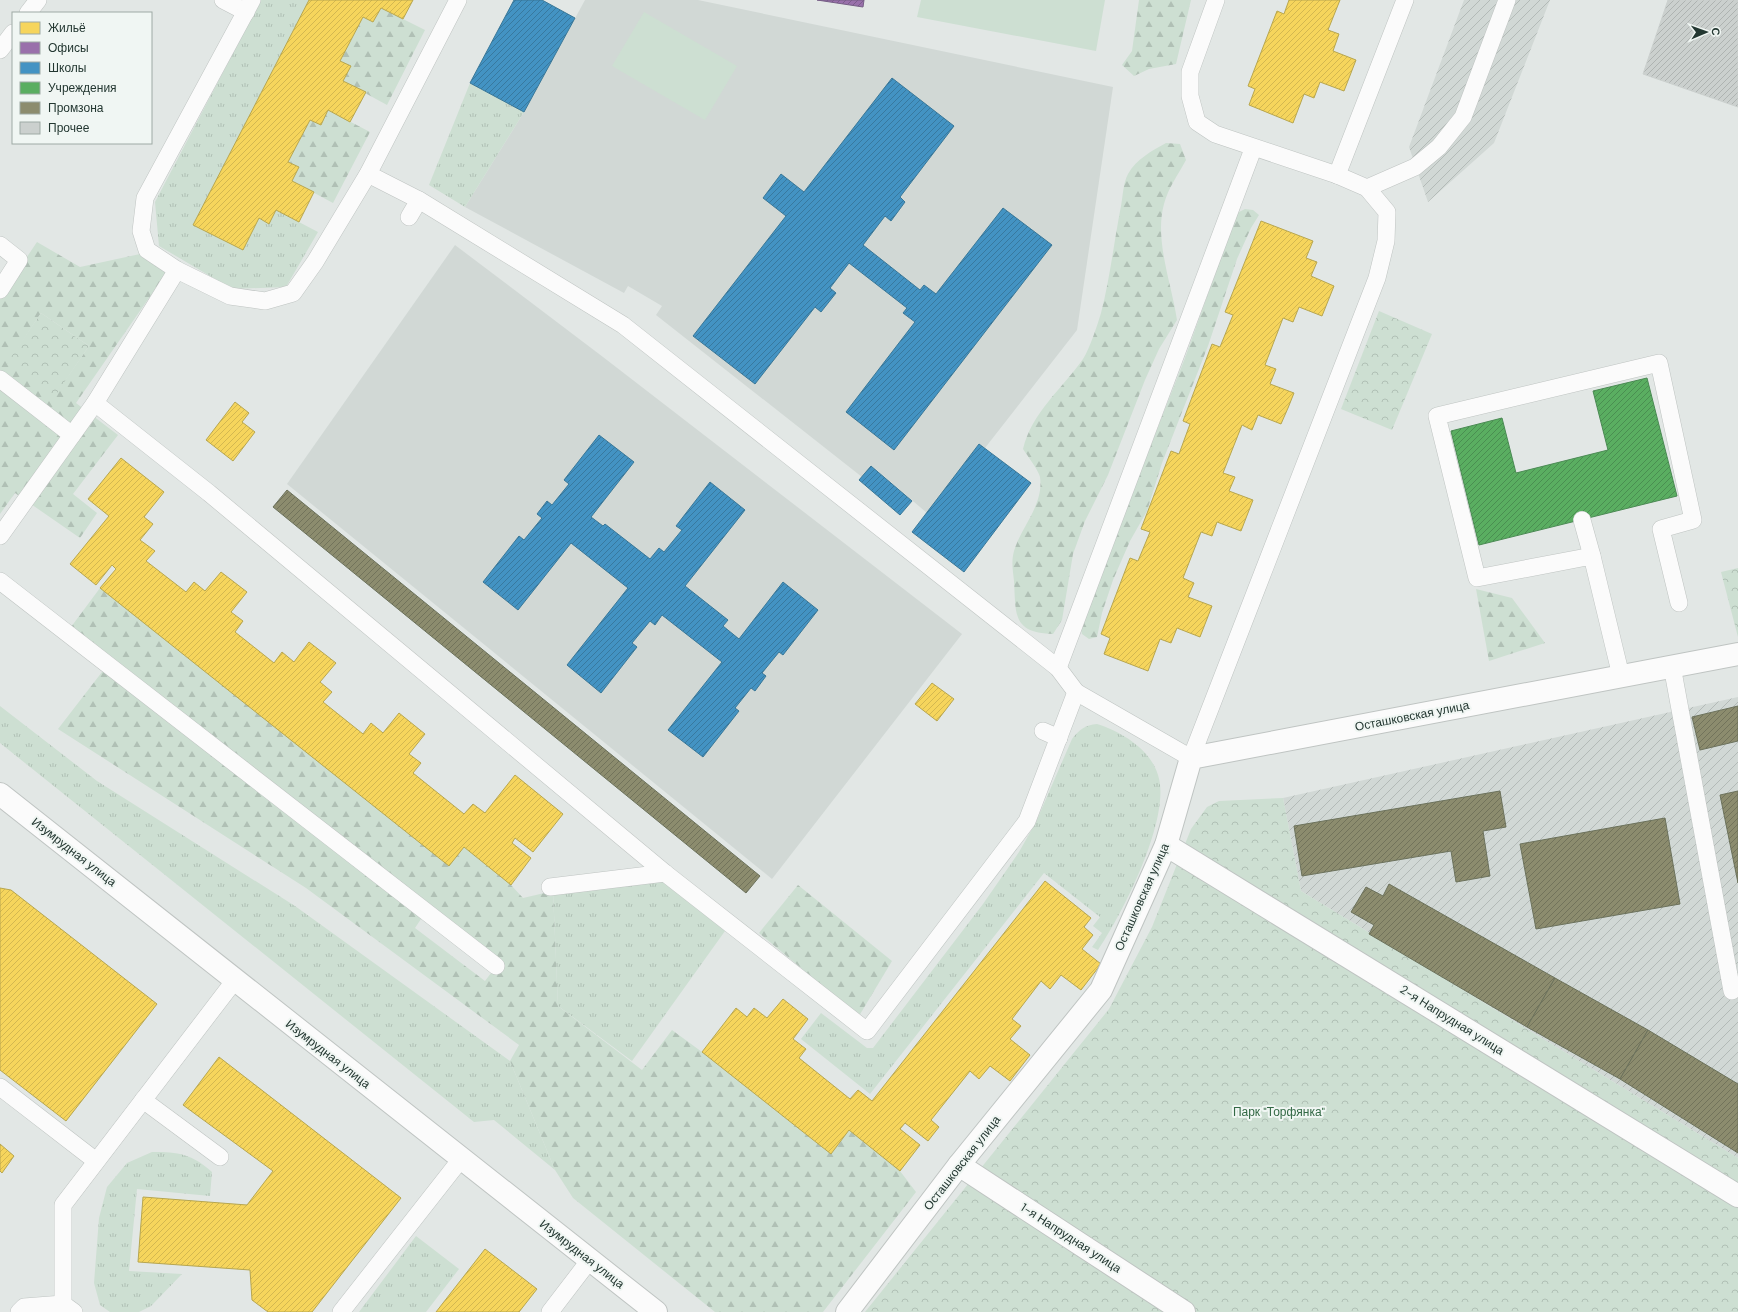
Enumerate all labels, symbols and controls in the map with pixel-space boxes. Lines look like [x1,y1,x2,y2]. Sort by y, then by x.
legend [12,12,152,144]
north arrow [1686,12,1726,52]
text: Жильё [48,20,86,36]
text: С [1709,27,1723,36]
text: Офисы [48,40,89,56]
text: Школы [48,60,86,76]
text: Учреждения [48,80,117,96]
text: Промзона [48,100,104,116]
text: Прочее [48,120,90,136]
street label: Осташковская улица [1353,697,1471,735]
street label: Изумрудная улица [28,814,120,890]
street label: Осташковская улица [1111,840,1173,953]
street label: 2-я Напрудная улица [1397,981,1507,1059]
street label: Изумрудная улица [282,1016,374,1092]
park label: Парк "Торфянка" [1233,1104,1326,1120]
street label: Осташковская улица [920,1112,1004,1214]
street label: 1-я Напрудная улица [1018,1199,1125,1277]
street label: Изумрудная улица [536,1216,628,1292]

